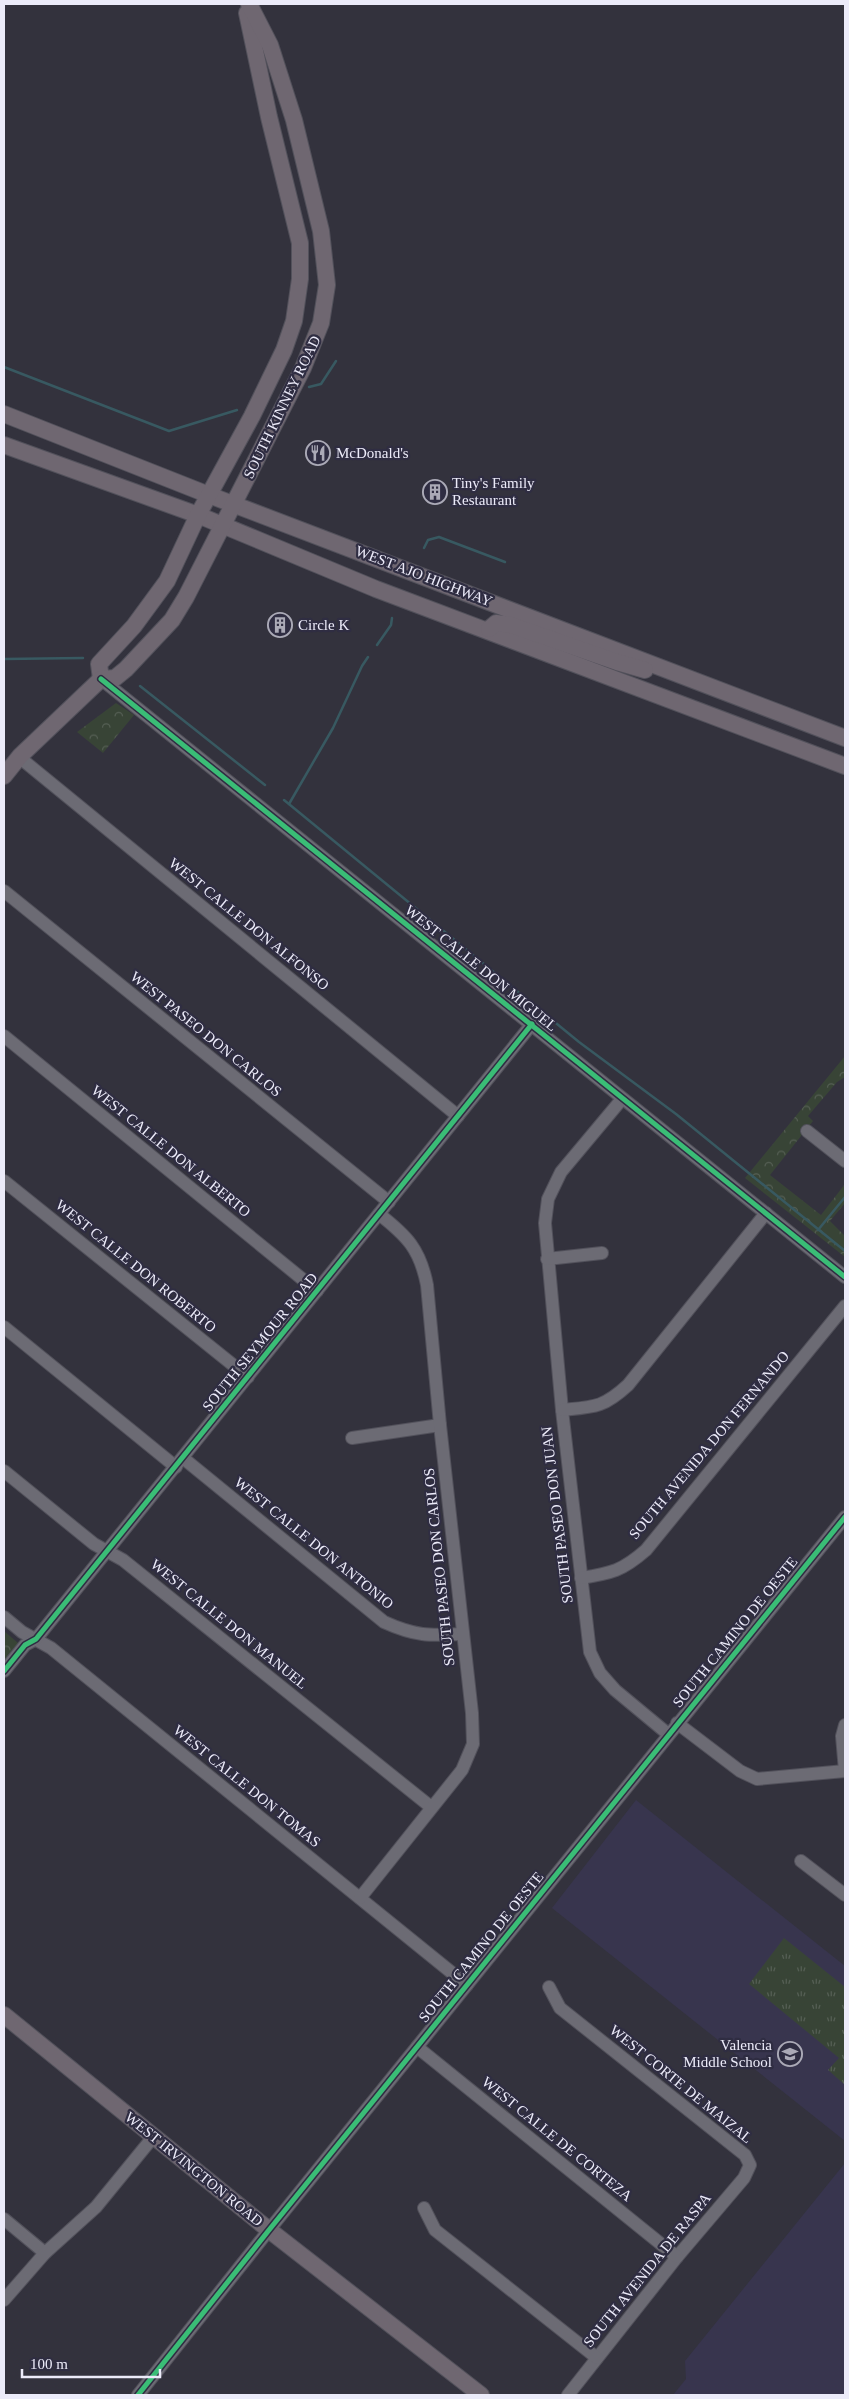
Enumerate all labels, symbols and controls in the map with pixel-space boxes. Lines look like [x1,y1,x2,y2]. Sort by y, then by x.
street label: SOUTH KINNEY ROAD [240,333,324,481]
restaurant icon: McDonald's [305,440,331,466]
place label: McDonald's [336,445,409,461]
place label: Tiny's Family Restaurant [452,475,535,508]
building icon: Tiny's Family Restaurant [422,479,448,505]
street label: WEST AJO HIGHWAY [353,543,495,610]
building icon: Circle K [267,612,293,638]
place label: Circle K [298,617,349,633]
street label: WEST CALLE DON ALFONSO [166,855,332,994]
street label: WEST CALLE DON MIGUEL [402,902,560,1034]
street label: WEST PASEO DON CARLOS [127,968,285,1100]
street label: WEST CALLE DON ALBERTO [88,1082,254,1220]
street label: WEST CALLE DON ROBERTO [53,1196,219,1336]
street label: SOUTH SEYMOUR ROAD [199,1269,321,1414]
street label: SOUTH AVENIDA DON FERNANDO [626,1348,792,1542]
street label: SOUTH PASEO DON JUAN [538,1425,576,1604]
street label: SOUTH PASEO DON CARLOS [421,1467,457,1667]
street label: WEST CALLE DON ANTONIO [231,1474,397,1612]
street label: SOUTH CAMINO DE OESTE [669,1554,801,1710]
street label: WEST CALLE DON MANUEL [147,1556,311,1692]
street label: WEST CALLE DON TOMAS [170,1722,324,1850]
street label: SOUTH CAMINO DE OESTE [415,1869,547,2025]
street label: WEST CORTE DE MAIZAL [607,2022,755,2146]
place label: Valencia Middle School [683,2037,772,2070]
school or university icon: Valencia Middle School [777,2041,803,2067]
street label: WEST CALLE DE CORTEZA [479,2074,635,2205]
street label: WEST IRVINGTON ROAD [122,2109,266,2230]
street label: SOUTH AVENIDA DE RASPA [580,2190,714,2350]
scale bar [22,2346,160,2378]
text: 100 m [30,2356,68,2372]

